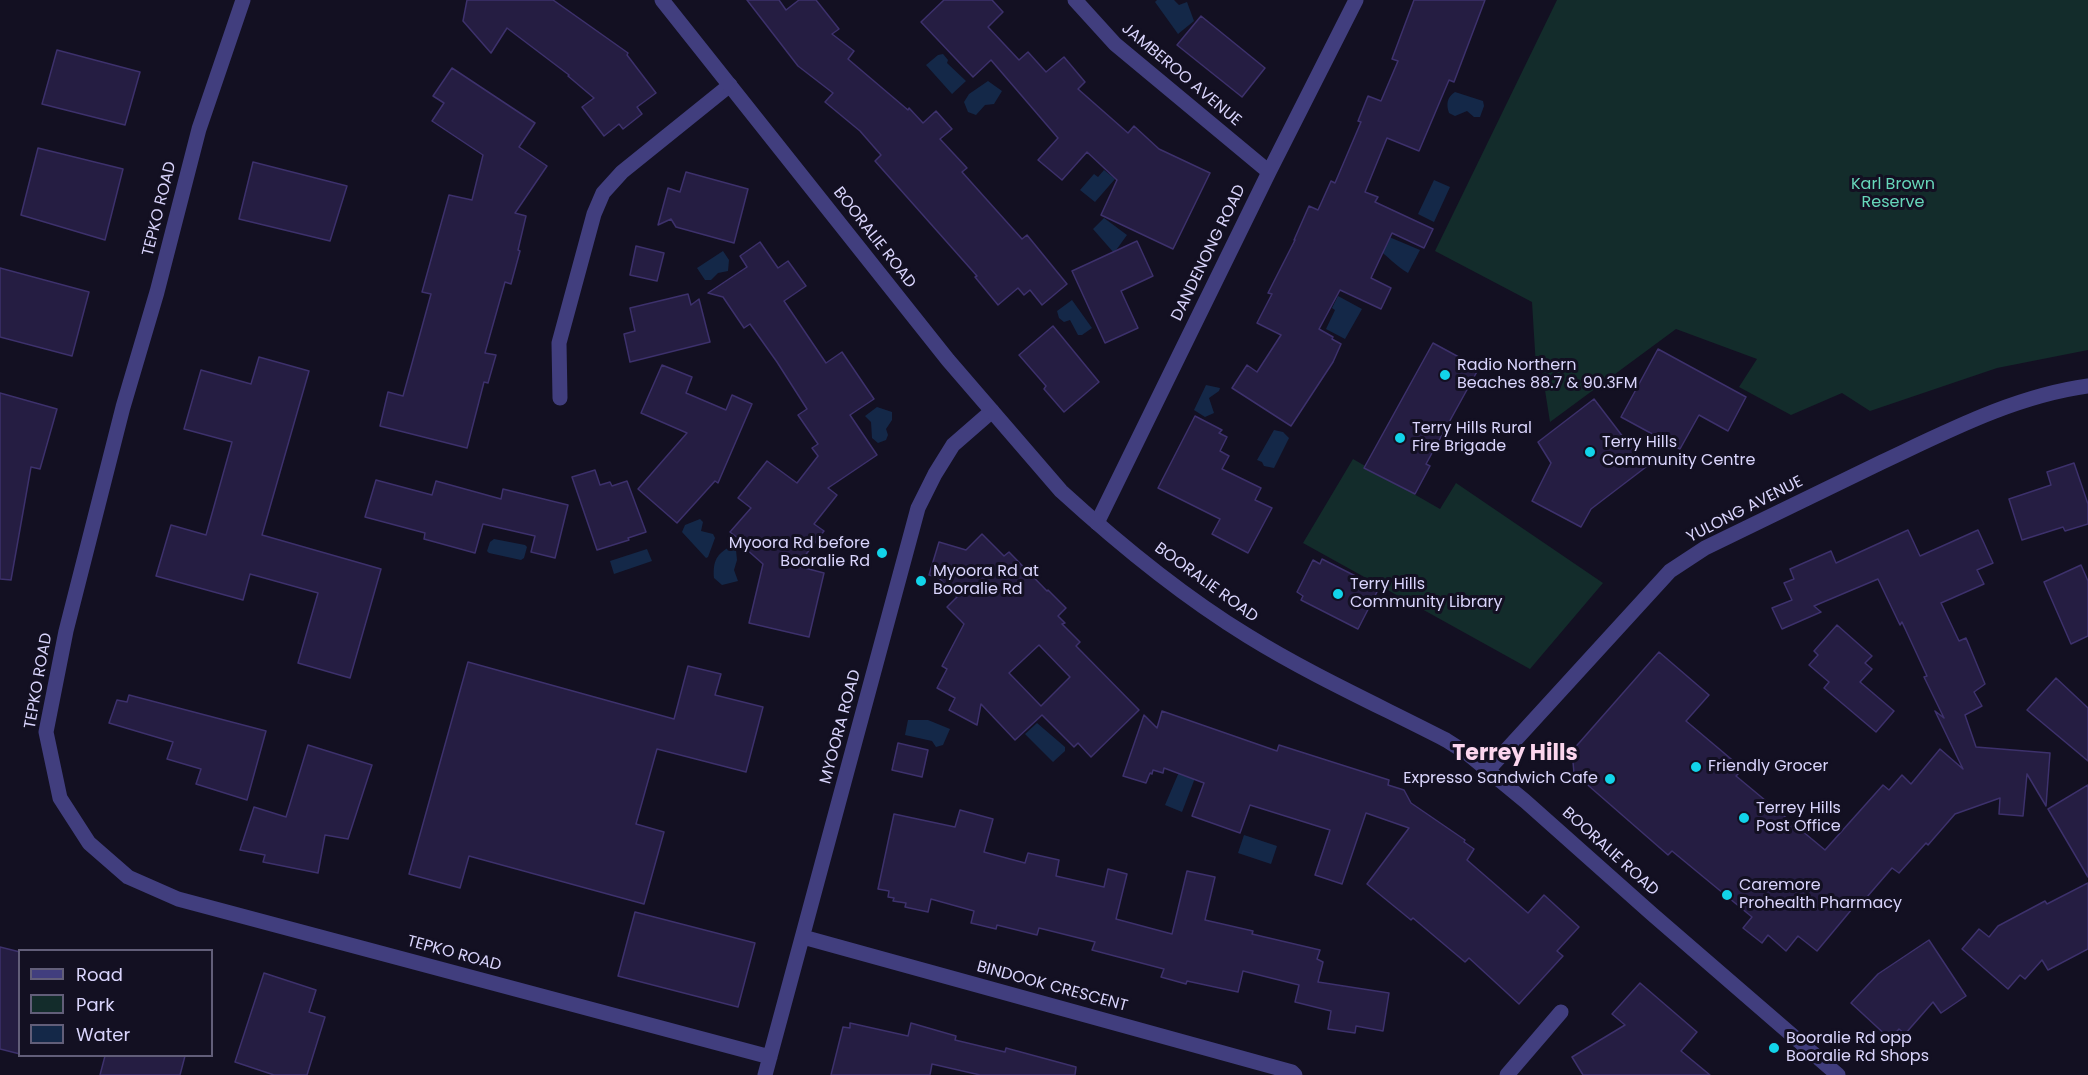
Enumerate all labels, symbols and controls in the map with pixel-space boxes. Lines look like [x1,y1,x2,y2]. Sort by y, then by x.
street label: JAMBEROO AVENUE [1117,19,1245,131]
street label: TEPKO ROAD [139,160,181,258]
park label: Karl Brown Reserve [1851,175,1935,213]
street label: DANDENONG ROAD [1168,182,1250,324]
street label: BOORALIE ROAD [829,184,919,292]
place label: Radio Northern Beaches 88.7 & 90.3FM [1457,356,1637,394]
marker: Radio Northern Beaches 88.7 & 90.3FM [1438,368,1452,382]
place label: Terry Hills Rural Fire Brigade [1412,419,1532,457]
marker: Terry Hills Rural Fire Brigade [1393,431,1407,445]
place label: Terry Hills Community Centre [1602,433,1755,471]
marker: Terry Hills Community Centre [1583,445,1597,459]
street label: YULONG AVENUE [1684,472,1806,548]
place label: Myoora Rd before Booralie Rd [729,534,870,572]
street label: BOORALIE ROAD [1151,539,1261,627]
marker: Myoora Rd before Booralie Rd [875,546,889,560]
place label: Myoora Rd at Booralie Rd [933,562,1039,600]
marker: Myoora Rd at Booralie Rd [914,574,928,588]
place label: Terry Hills Community Library [1350,575,1502,613]
marker: Terry Hills Community Library [1331,587,1345,601]
street label: TEPKO ROAD [21,632,57,730]
street label: MYOORA ROAD [817,668,865,786]
district label: Terrey Hills [1452,741,1578,767]
place label: Friendly Grocer [1708,757,1828,777]
marker: Friendly Grocer [1689,760,1703,774]
place label: Expresso Sandwich Cafe [1403,769,1598,789]
marker: Expresso Sandwich Cafe [1603,772,1617,786]
place label: Terrey Hills Post Office [1756,799,1841,837]
street label: BOORALIE ROAD [1558,804,1662,900]
marker: Terrey Hills Post Office [1737,811,1751,825]
place label: Caremore Prohealth Pharmacy [1739,876,1902,914]
marker: Caremore Prohealth Pharmacy [1720,888,1734,902]
street label: TEPKO ROAD [405,932,503,976]
legend [18,949,213,1057]
street label: BINDOOK CRESCENT [974,958,1130,1016]
text: Road [76,962,123,987]
text: Park [76,992,115,1017]
text: Water [76,1022,130,1047]
place label: Booralie Rd opp Booralie Rd Shops [1786,1029,1929,1067]
marker: Booralie Rd opp Booralie Rd Shops [1767,1041,1781,1055]

